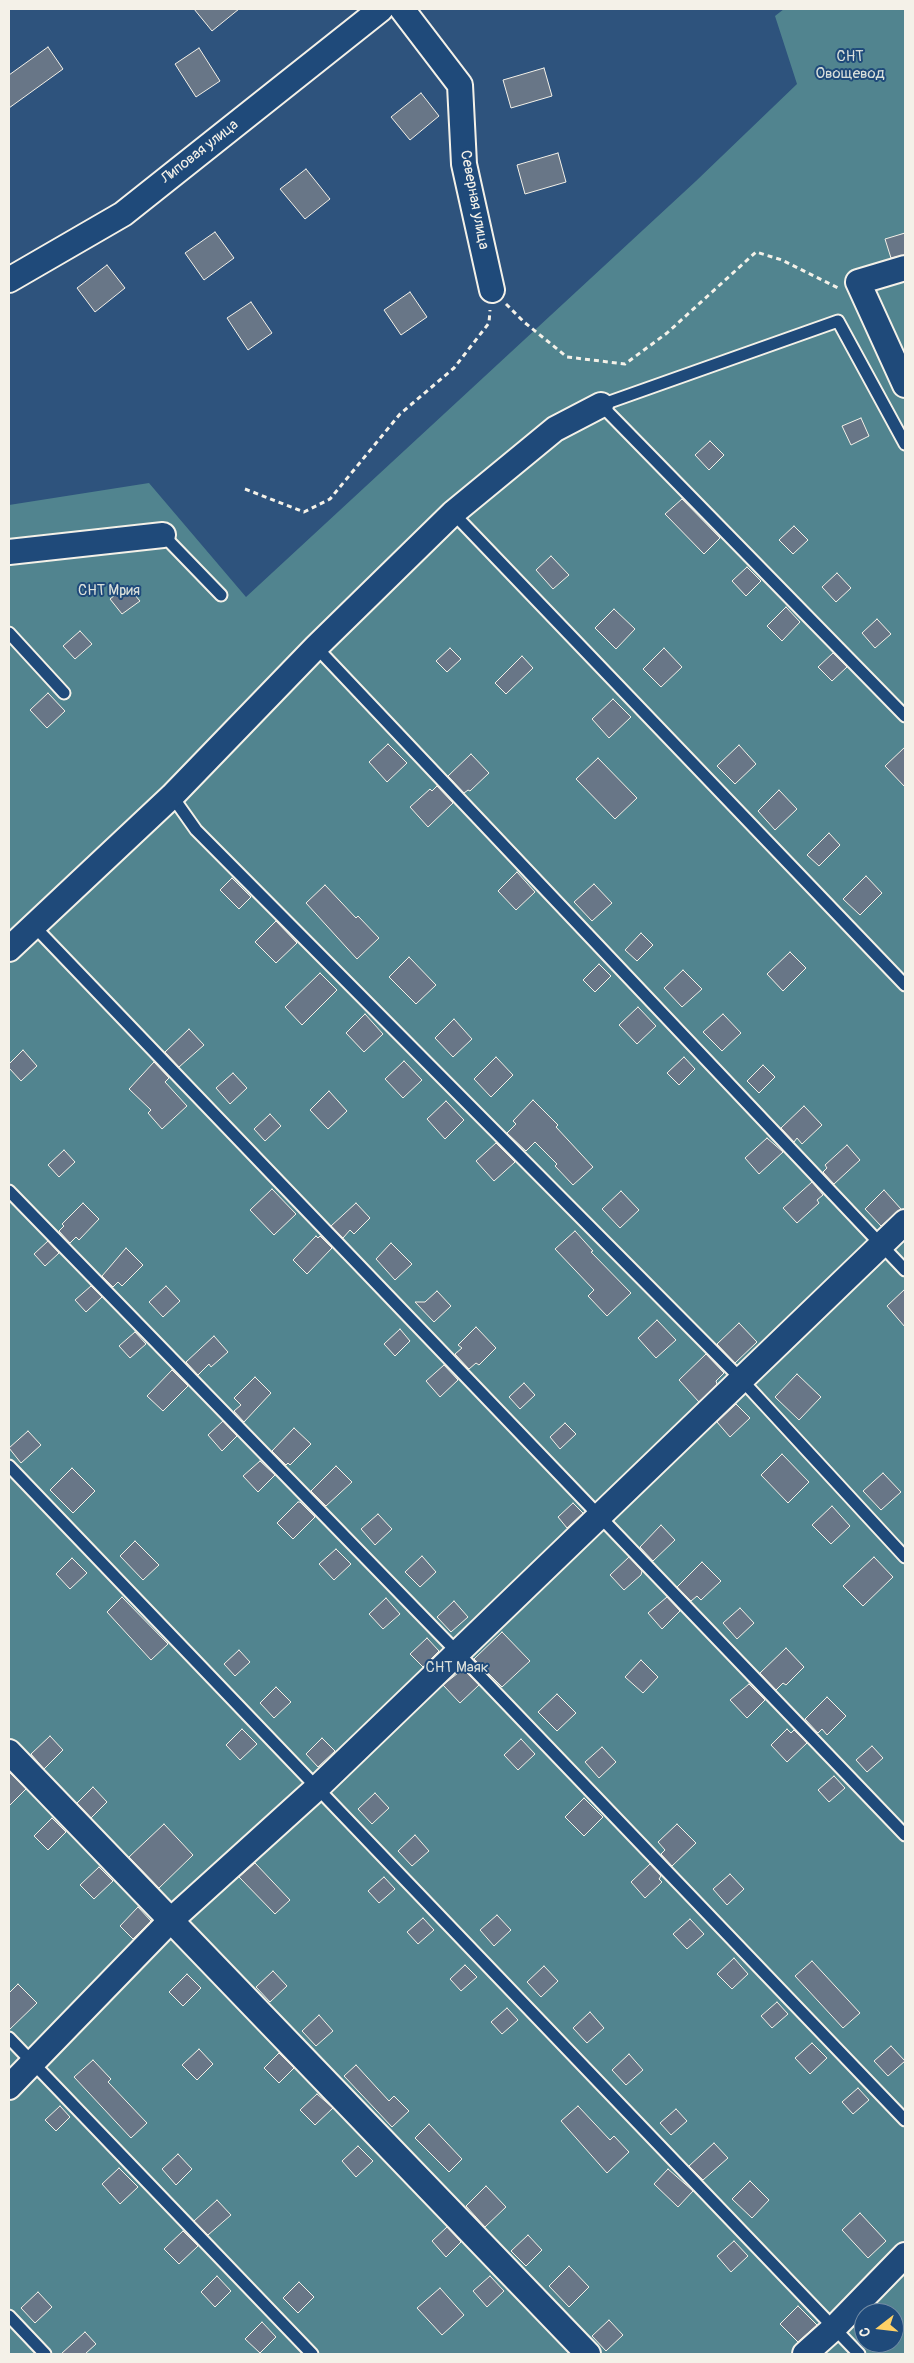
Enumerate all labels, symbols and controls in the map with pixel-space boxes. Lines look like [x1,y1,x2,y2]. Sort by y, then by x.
park label: СНТ Овощевод [816,48,884,83]
street label: Липовая улица [158,116,242,188]
street label: Северная улица [456,149,492,251]
park label: СНТ Мрия [78,582,140,600]
park label: СНТ Маяк [426,1659,488,1677]
north arrow [854,2303,904,2353]
text: С [856,2326,874,2339]

